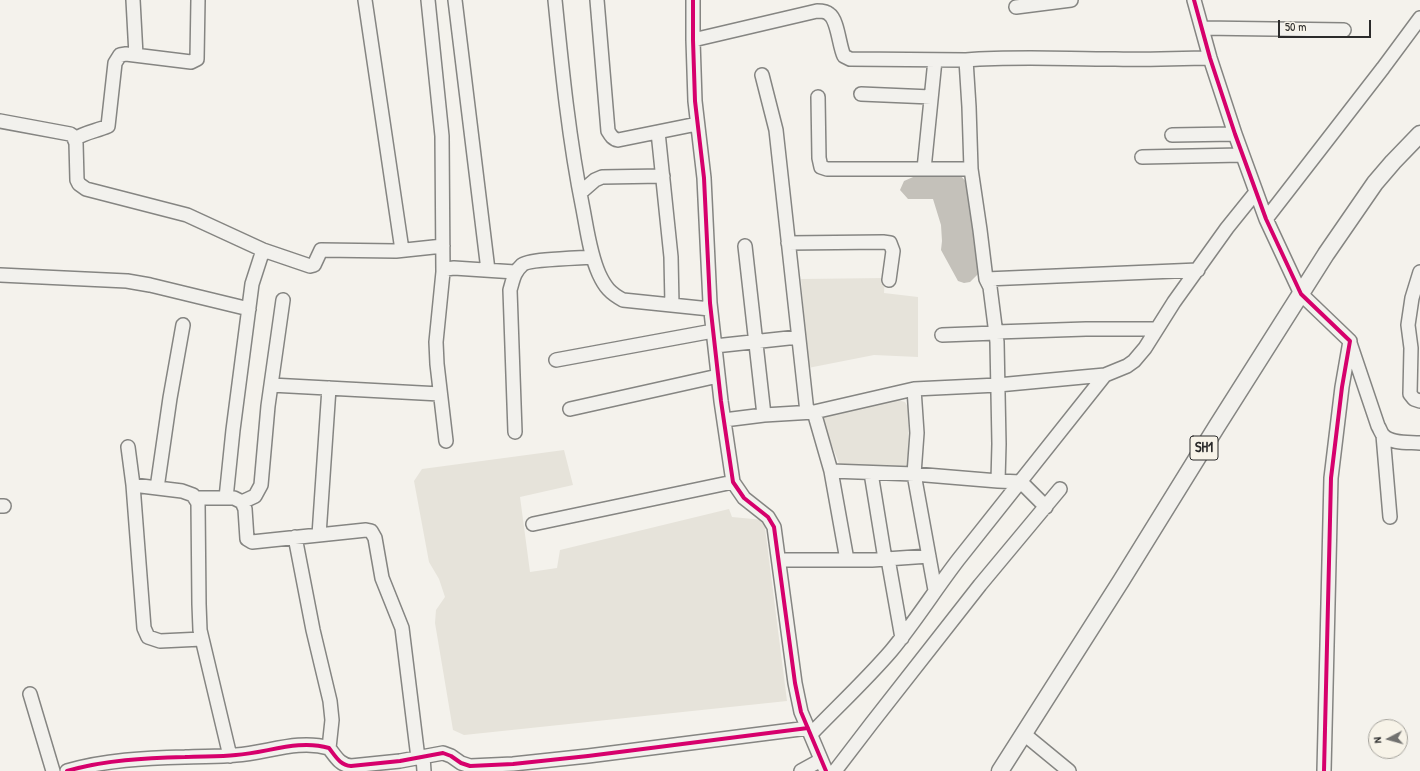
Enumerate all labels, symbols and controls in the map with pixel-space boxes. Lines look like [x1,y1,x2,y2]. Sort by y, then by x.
scale bar [1280,12,1373,38]
text: 50 m [1285,18,1306,35]
road number: SH1 [1190,436,1218,460]
north arrow [1368,719,1408,759]
text: N [1370,737,1384,744]

